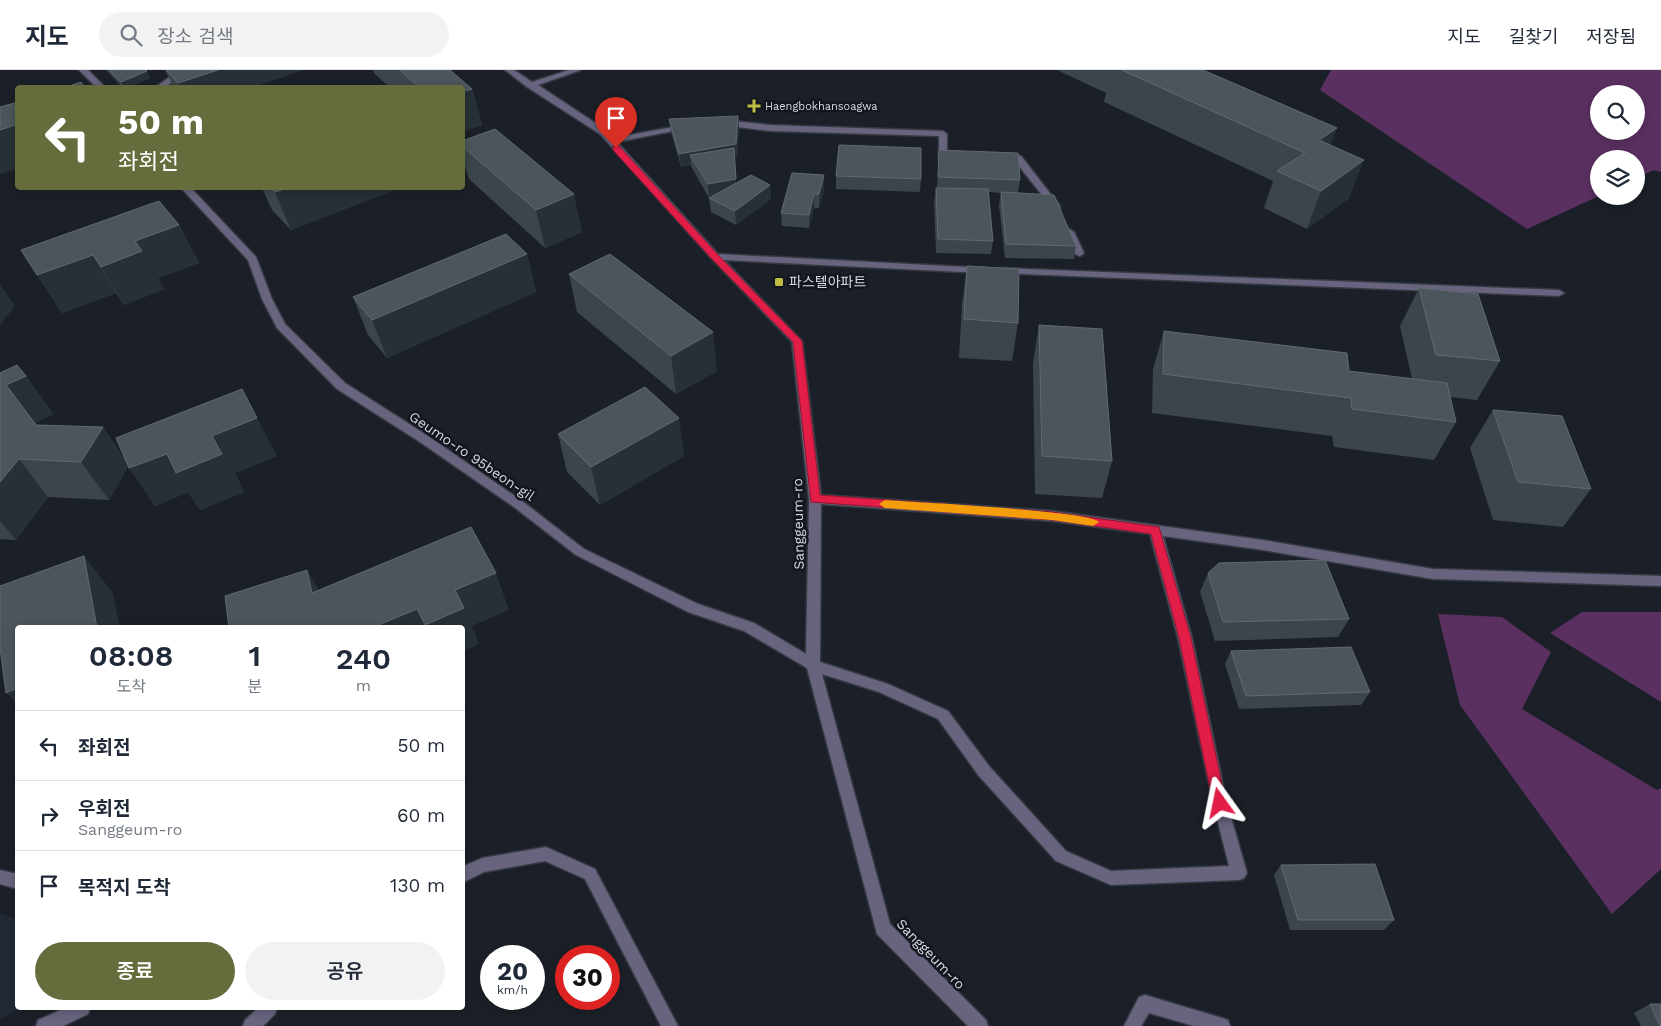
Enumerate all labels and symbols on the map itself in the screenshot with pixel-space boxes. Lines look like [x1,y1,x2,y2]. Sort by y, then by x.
pin [595,97,637,148]
marker: Haengbokhansoagwa [747,99,761,113]
place label: Haengbokhansoagwa [765,100,878,113]
place label: 파스텔아파트 [789,274,866,290]
marker: 파스텔아파트 [773,276,785,288]
street label: Geumo-ro 95beon-gil [406,408,538,504]
street label: Sanggeum-ro [789,478,807,570]
position arrow [1193,776,1245,828]
street label: Sanggeum-ro [893,916,969,992]
speed limit sign: 30 [555,945,620,1010]

